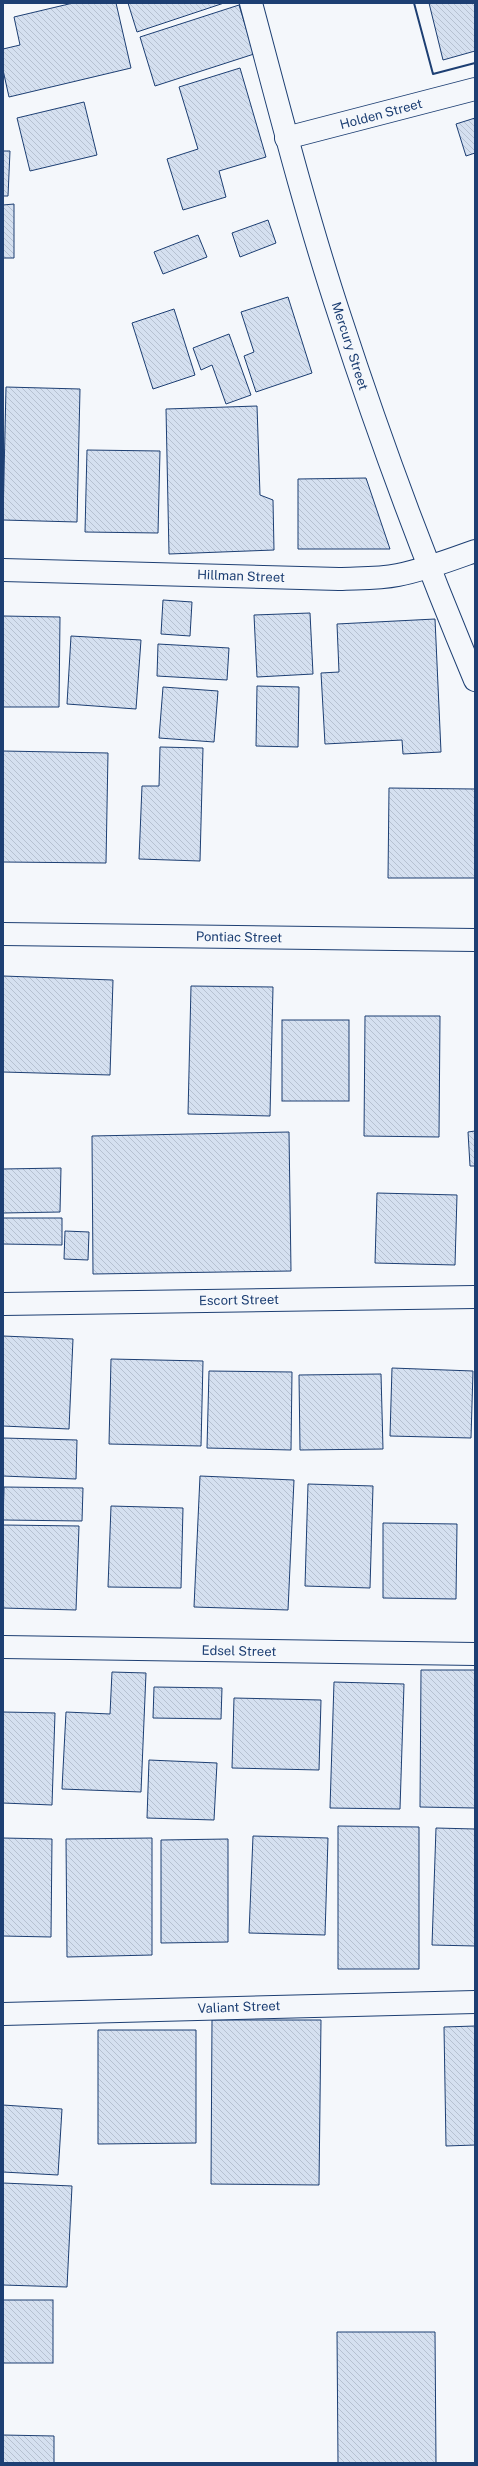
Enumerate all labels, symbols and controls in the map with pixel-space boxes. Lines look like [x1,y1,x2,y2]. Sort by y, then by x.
street label: Holden Street [338,96,424,132]
street label: Mercury Street [329,300,371,392]
street label: Hillman Street [197,567,285,585]
street label: Pontiac Street [196,929,282,945]
street label: Escort Street [199,1292,279,1308]
street label: Edsel Street [201,1643,277,1659]
street label: Valiant Street [197,1998,281,2016]

